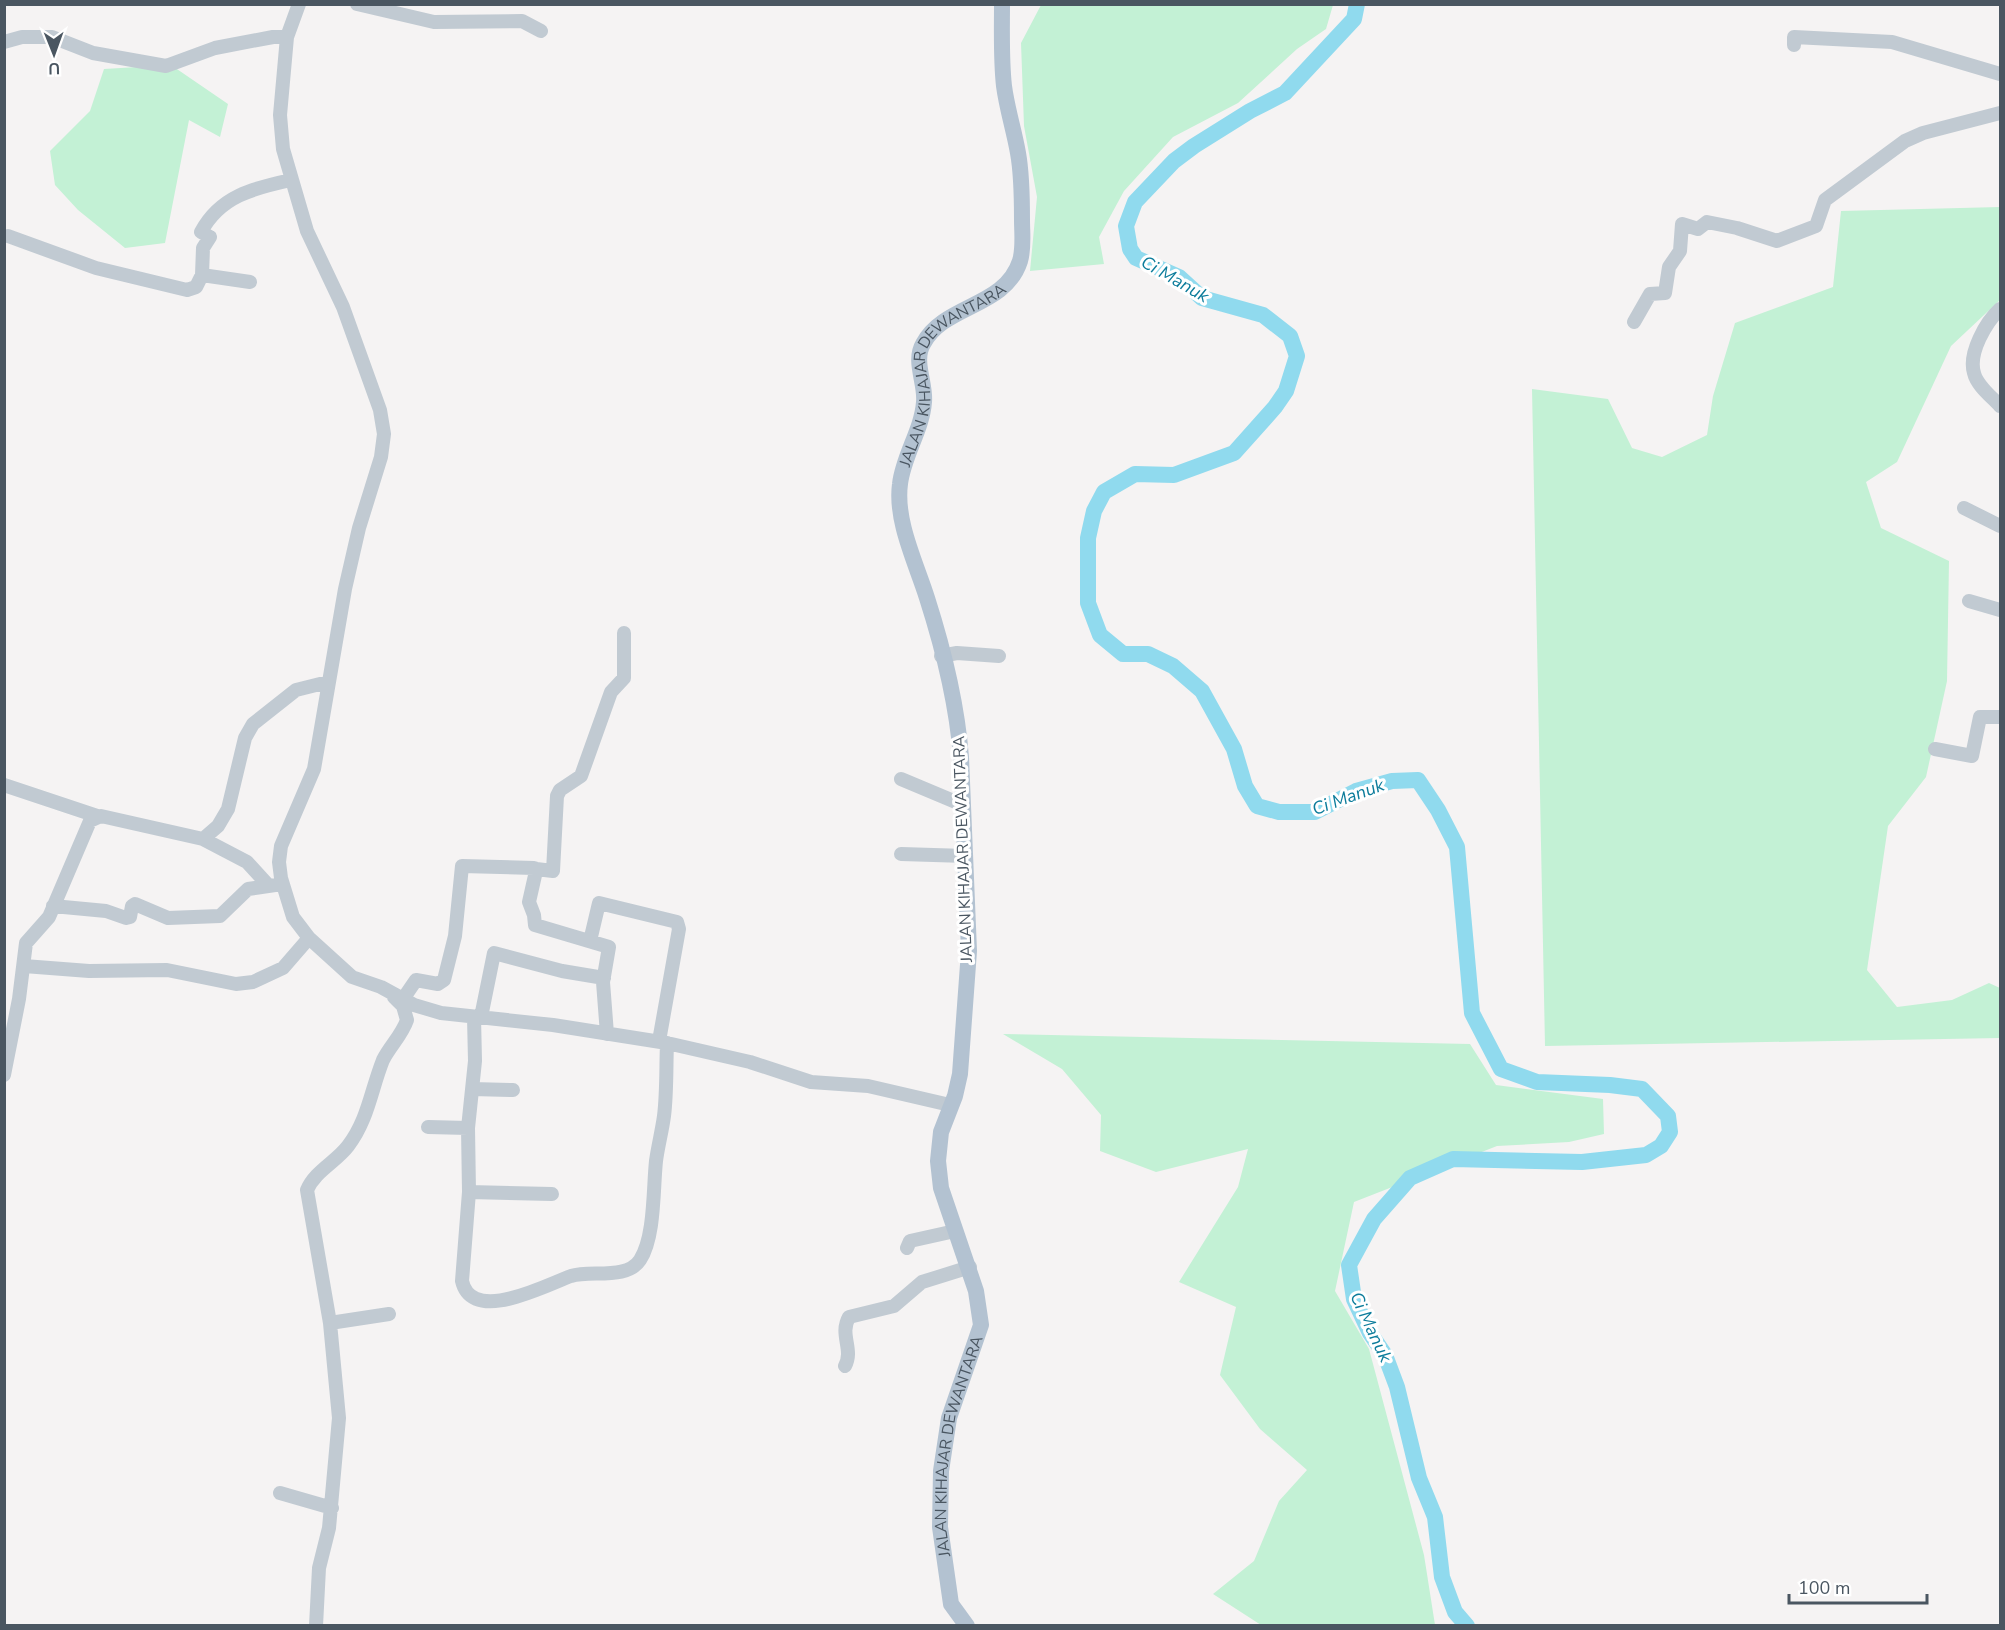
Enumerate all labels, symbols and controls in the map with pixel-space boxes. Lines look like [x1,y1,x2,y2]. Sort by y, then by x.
north arrow [24,24,84,84]
text: U [48,57,60,79]
water label: Ci Manuk [1136,250,1214,309]
street label: JALAN KIHAJAR DEWANTARA [894,278,1011,471]
street label: JALAN KIHAJAR DEWANTARA [948,735,978,963]
water label: Ci Manuk [1309,773,1388,821]
water label: Ci Manuk [1344,1288,1398,1367]
street label: JALAN KIHAJAR DEWANTARA [930,1332,989,1559]
scale bar [1789,1567,1927,1605]
text: 100 m [1798,1576,1850,1600]

